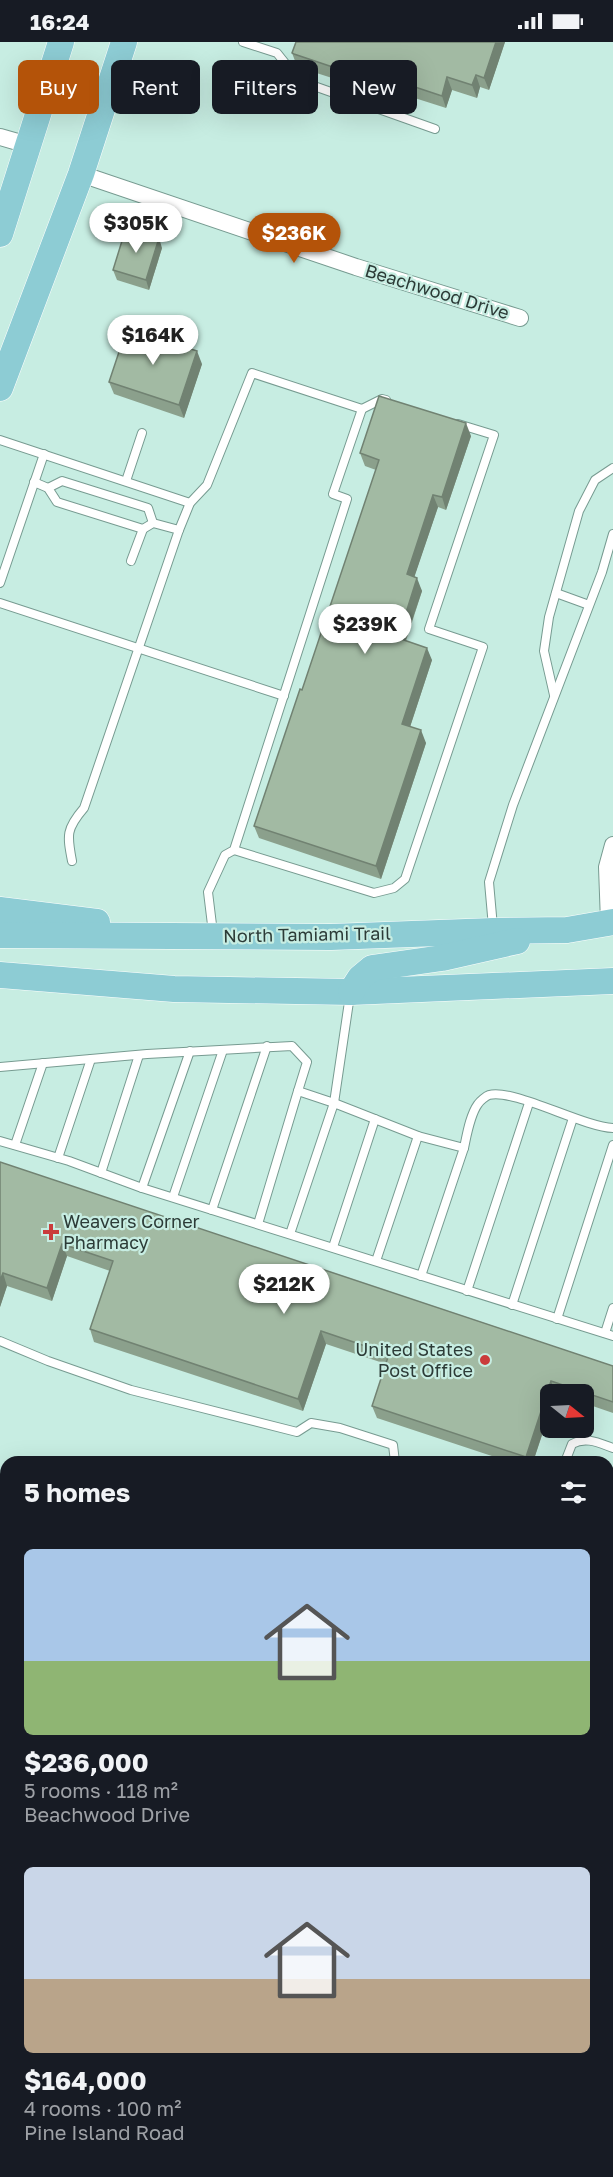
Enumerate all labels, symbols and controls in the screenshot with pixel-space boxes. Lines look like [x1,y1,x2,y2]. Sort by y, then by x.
text: 16:24 [30,8,90,35]
chip: Buy [18,60,99,114]
chip: Rent [111,60,200,114]
chip: Filters [212,60,318,114]
chip: New [330,60,417,114]
pin: $305K [94,203,178,254]
text: $305K [103,210,169,234]
pin: $236K [252,213,336,264]
text: $236K [262,220,327,244]
street label: Beachwood Drive [363,259,512,323]
pin: $164K [111,315,195,366]
text: $164K [121,322,185,346]
pin: $239K [323,604,407,655]
text: $239K [333,611,398,635]
street label: North Tamiami Trail [223,922,391,946]
place label: Weavers Corner Pharmacy [63,1210,200,1253]
marker: Weavers Corner Pharmacy [44,1225,58,1239]
pin: $212K [242,1264,326,1315]
text: $212K [253,1271,315,1295]
place label: United States Post Office [355,1338,473,1381]
marker: United States Post Office [478,1353,492,1367]
north arrow [540,1384,594,1438]
map controls [540,1384,594,1438]
icon: filters [557,1476,590,1509]
text: 5 homes [24,1477,130,1508]
icon: home [253,1588,361,1696]
text: $236,000 [24,1747,149,1778]
text: 5 rooms · 118 m² [24,1778,178,1802]
text: Beachwood Drive [24,1802,190,1826]
icon: home [253,1906,361,2014]
text: $164,000 [24,2065,147,2096]
text: 4 rooms · 100 m² [24,2096,182,2120]
text: Pine Island Road [24,2120,185,2144]

